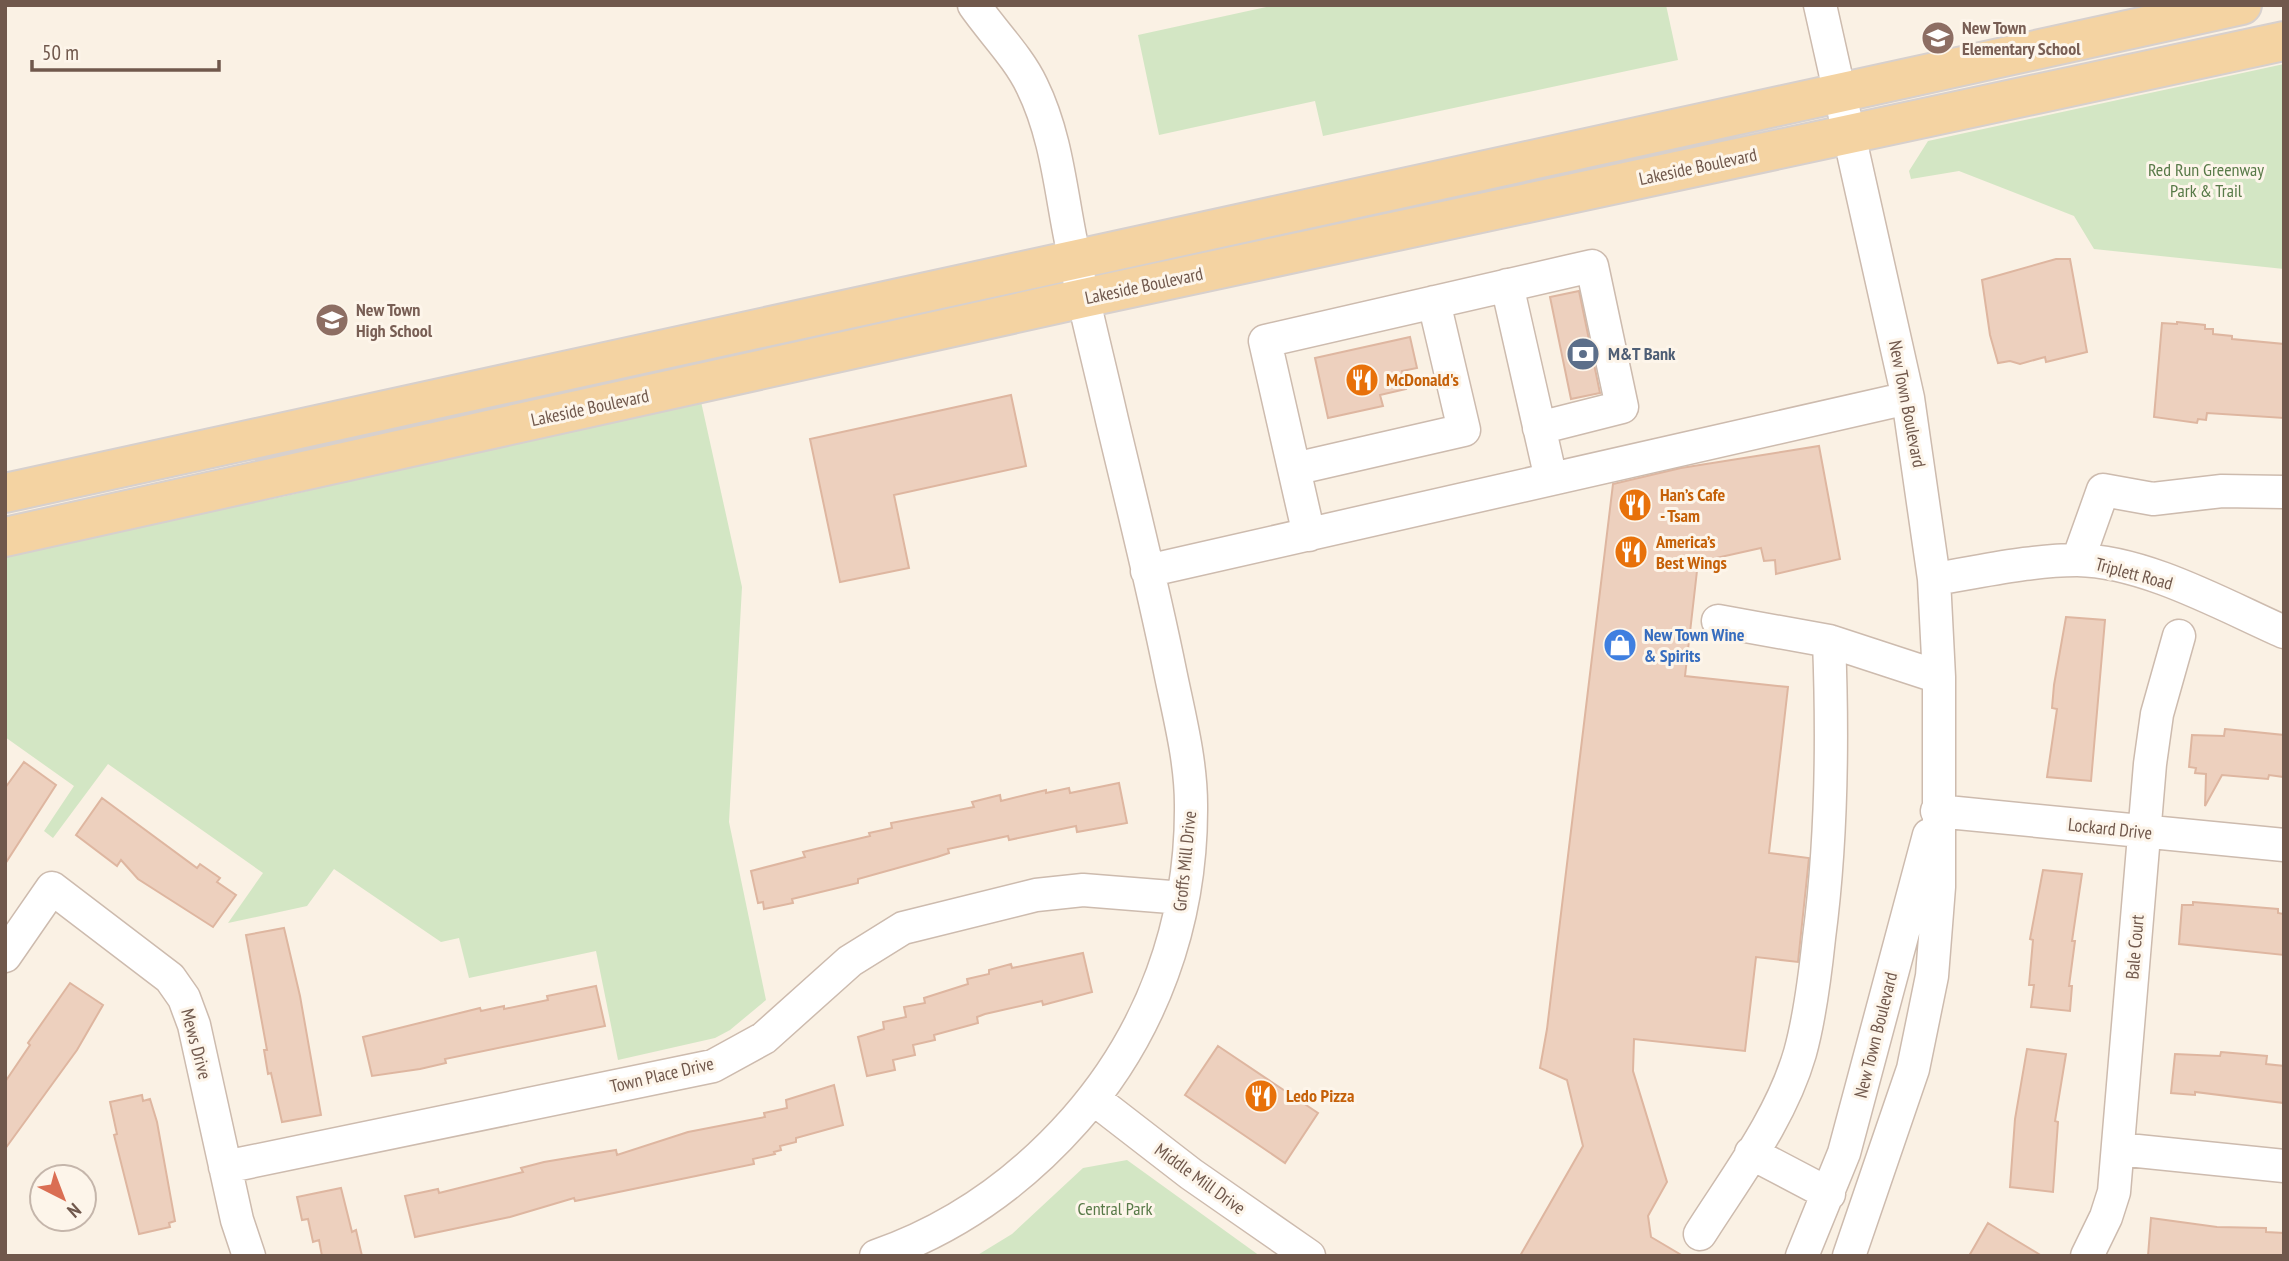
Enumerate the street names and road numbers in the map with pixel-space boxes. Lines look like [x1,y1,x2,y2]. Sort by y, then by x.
street label: Lakeside Boulevard [1637,143,1759,190]
street label: Lakeside Boulevard [1083,262,1205,309]
street label: New Town Boulevard [1884,338,1931,469]
street label: Lakeside Boulevard [529,384,651,431]
street label: Triplett Road [2093,552,2175,595]
street label: Groffs Mill Drive [1168,810,1201,912]
street label: Lockard Drive [2067,813,2153,844]
street label: Bale Court [2120,914,2149,980]
street label: New Town Boulevard [1849,969,1902,1100]
street label: Mews Drive [176,1006,217,1082]
street label: Town Place Drive [608,1051,716,1098]
street label: Middle Mill Drive [1150,1138,1250,1219]

